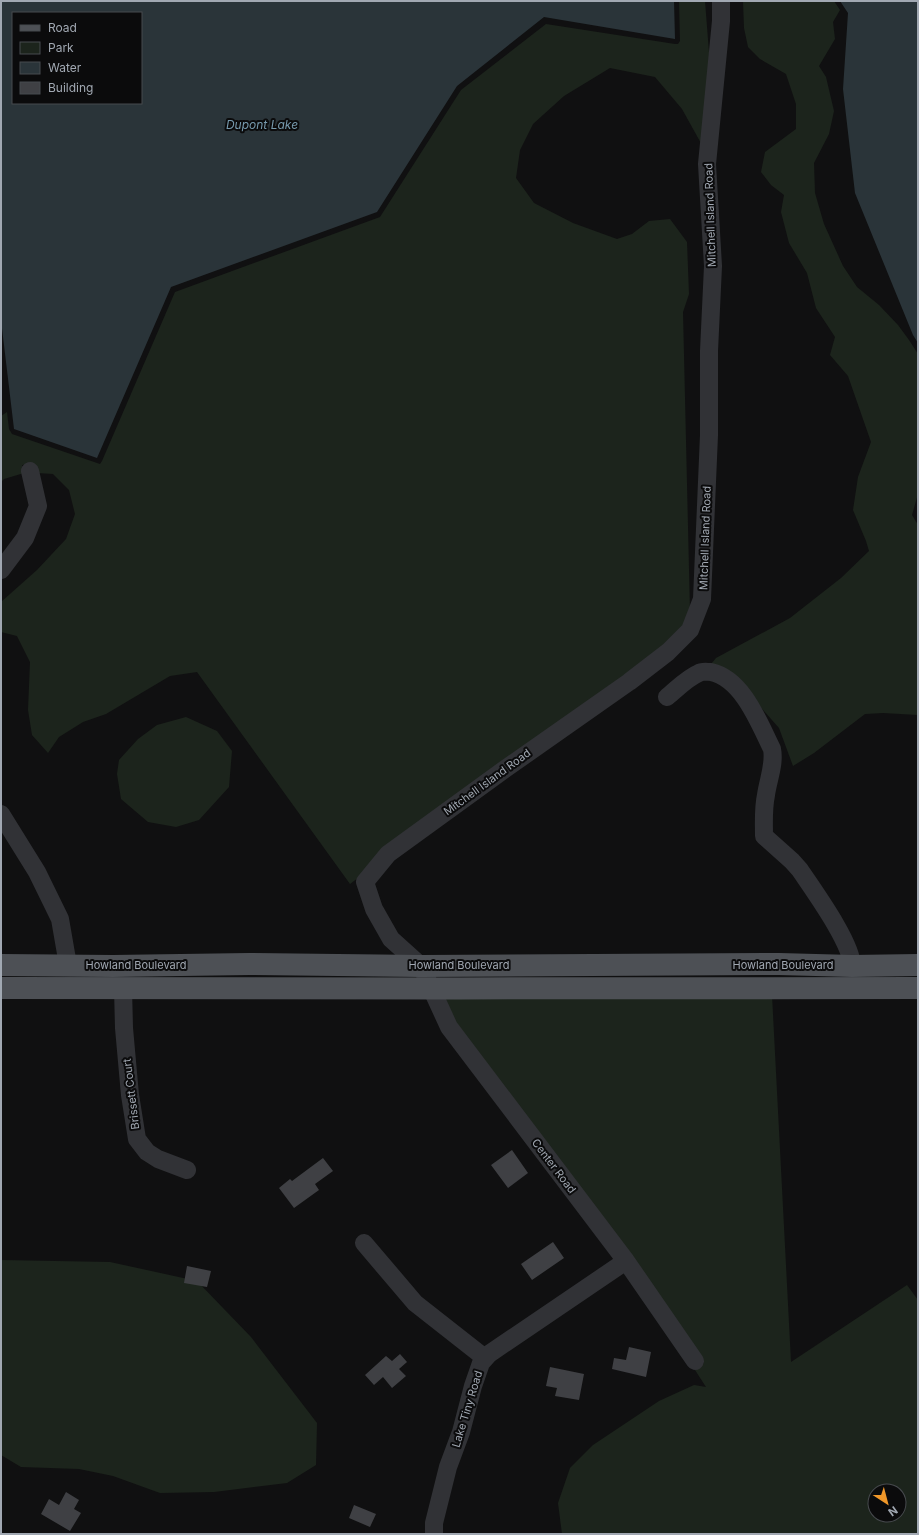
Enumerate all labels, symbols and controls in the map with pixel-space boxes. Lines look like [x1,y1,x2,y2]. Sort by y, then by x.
legend [12,12,142,104]
text: Road [48,20,77,35]
text: Park [48,40,74,55]
text: Water [48,60,82,75]
text: Building [48,80,93,95]
water label: Dupont Lake [226,117,298,132]
street label: Mitchell Island Road [701,163,719,267]
street label: Mitchell Island Road [696,486,714,590]
street label: Mitchell Island Road [441,746,533,818]
street label: Howland Boulevard [86,958,186,972]
street label: Howland Boulevard [409,958,509,972]
street label: Howland Boulevard [733,958,833,972]
street label: Brissett Court [120,1057,142,1130]
street label: Center Road [529,1136,579,1196]
street label: Lake Tiny Road [449,1369,485,1449]
north arrow [867,1483,907,1523]
text: N [885,1503,900,1519]

